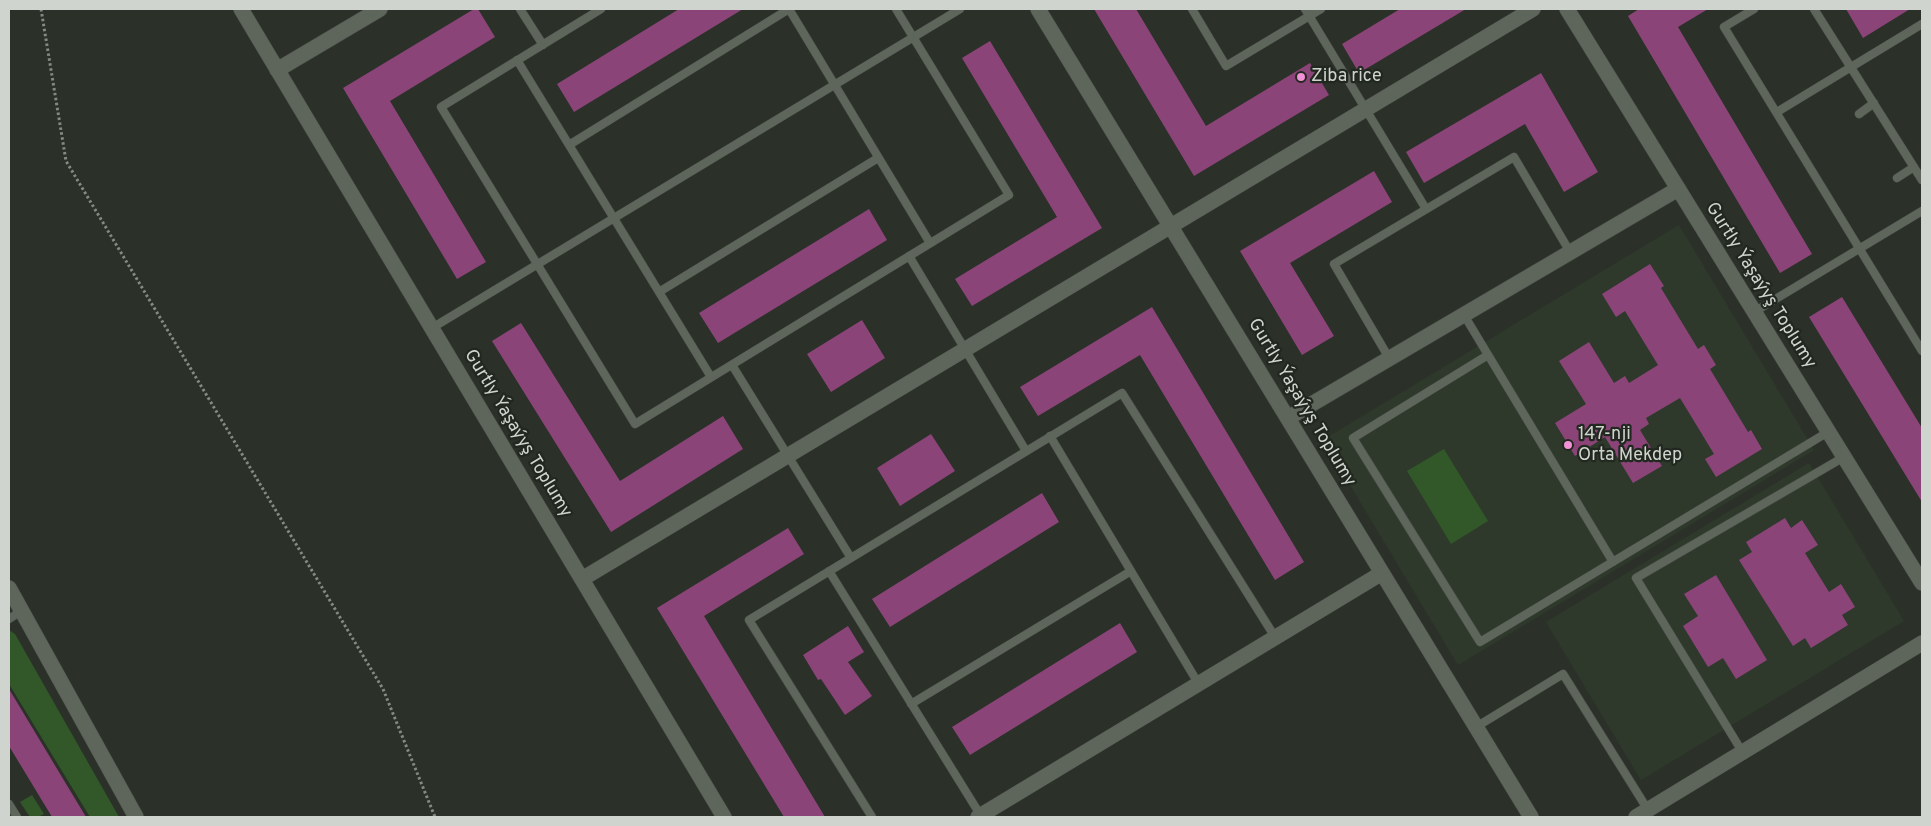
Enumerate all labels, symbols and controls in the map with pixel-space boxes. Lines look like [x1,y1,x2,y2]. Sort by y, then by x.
place label: Ziba rice [1311,66,1382,88]
marker: Ziba rice [1295,71,1307,83]
street label: Gurtly Ýaşaýyş Toplumy [1700,199,1820,373]
street label: Gurtly Ýaşaýyş Toplumy [1242,315,1360,491]
street label: Gurtly Ýaşaýyş Toplumy [458,346,576,522]
place label: 147-nji Orta Mekdep [1578,424,1682,466]
marker: 147-nji Orta Mekdep [1562,439,1574,451]

